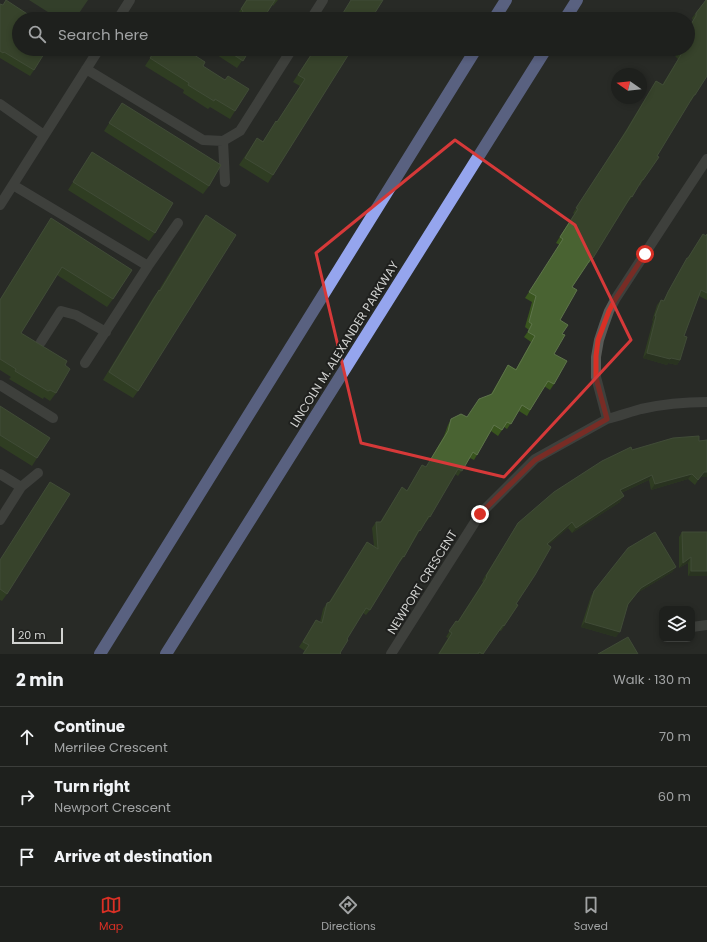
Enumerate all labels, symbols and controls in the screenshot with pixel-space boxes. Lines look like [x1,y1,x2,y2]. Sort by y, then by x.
search box [12,12,695,56]
icon: search [26,23,48,45]
text: Search here [58,24,148,45]
north arrow [611,68,647,104]
route start [636,245,654,263]
street label: LINCOLN M. ALEXANDER PARKWAY [286,258,402,430]
route end [471,505,489,523]
street label: NEWPORT CRESCENT [383,526,461,637]
map controls [659,606,695,642]
button: layers [659,606,695,642]
scale bar [12,626,63,645]
text: 20 m [18,627,46,643]
text: 2 min [16,668,64,692]
text: Walk · 130 m [613,670,691,689]
text: Continue [54,716,125,737]
icon: ahead [16,726,38,748]
text: 70 m [659,727,691,746]
text: Merrilee Crescent [54,738,168,757]
text: Turn right [54,776,130,797]
icon: right [16,786,38,808]
text: 60 m [658,787,691,806]
text: Newport Crescent [54,798,171,817]
icon: arrive [16,846,38,868]
text: Arrive at destination [54,846,212,867]
tab: Map [99,894,123,935]
tab: Directions [321,894,376,935]
tab: Saved [574,894,608,935]

